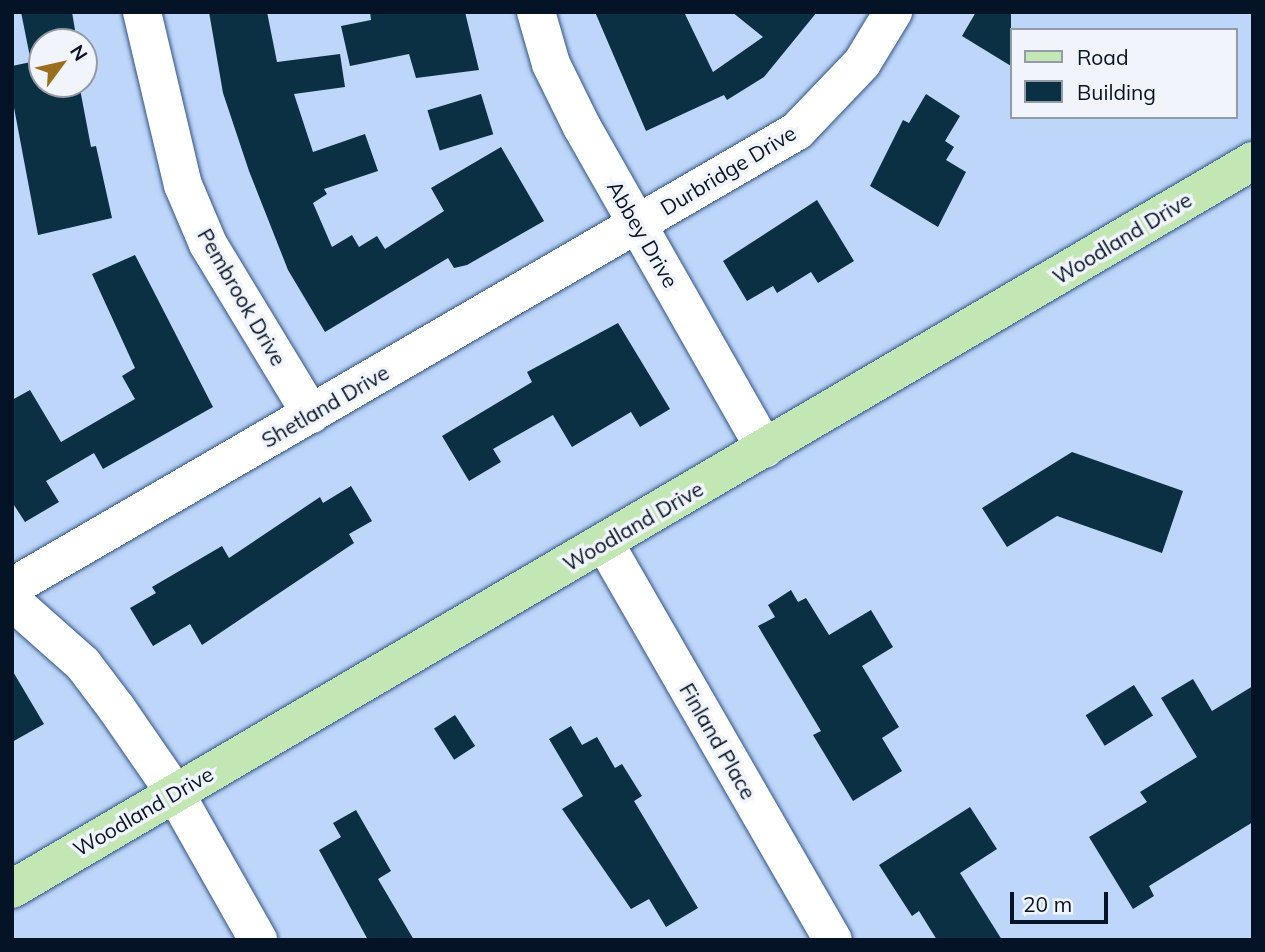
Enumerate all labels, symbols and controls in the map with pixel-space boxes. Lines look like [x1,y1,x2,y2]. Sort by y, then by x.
north arrow [28,28,98,98]
legend [1010,28,1237,119]
text: N [65,40,93,65]
text: Road [1077,44,1128,70]
text: Building [1077,79,1156,105]
street label: Durbridge Drive [656,120,800,220]
street label: Abbey Drive [602,176,684,292]
street label: Woodland Drive [1048,187,1196,289]
street label: Pembrook Drive [193,224,291,370]
street label: Shetland Drive [257,359,393,453]
street label: Woodland Drive [559,476,707,576]
street label: Finland Place [675,678,761,804]
street label: Woodland Drive [69,761,217,861]
scale bar [1013,878,1111,922]
text: 20 m [1023,891,1072,917]

